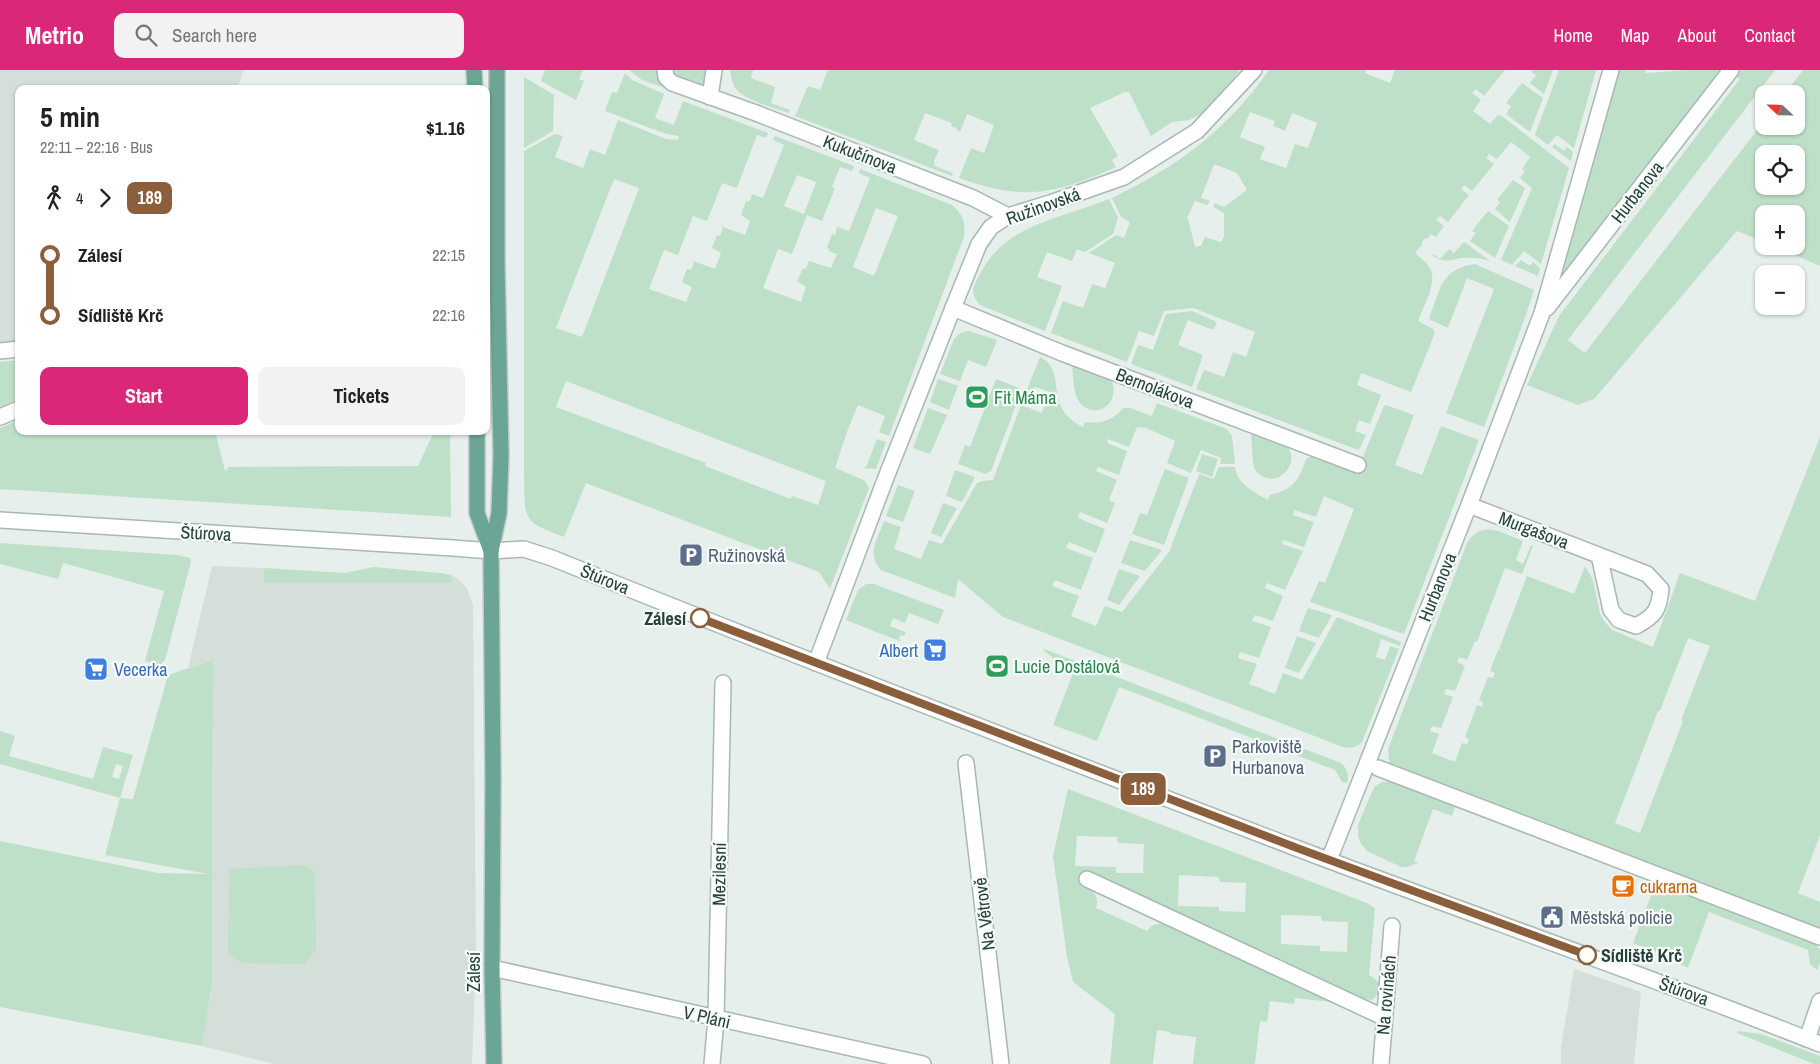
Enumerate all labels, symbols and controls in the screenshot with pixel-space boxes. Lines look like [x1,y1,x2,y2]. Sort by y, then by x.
search box [114,13,464,58]
text: Metrio [25,19,84,51]
icon: search [132,21,160,49]
text: Search here [172,22,257,48]
text: Home [1553,23,1593,48]
text: Map [1621,23,1650,48]
text: About [1678,23,1716,48]
text: Contact [1744,23,1795,48]
north arrow [1755,85,1805,135]
map controls [1755,85,1805,315]
text: 5 min [40,98,100,136]
text: $1.16 [426,115,465,141]
street label: Kukučínova [820,129,900,179]
text: 22:11 – 22:16 · Bus [40,136,153,158]
button: locate [1755,145,1805,195]
street label: Hurbanova [1605,156,1669,228]
street label: Ružinovská [1002,181,1084,231]
icon: walk [40,184,68,212]
icon: forward [91,184,119,212]
text: 189 [137,185,162,210]
text: 4 [76,187,83,209]
button: + [1755,205,1805,255]
text: Zálesí [78,242,122,268]
text: 22:15 [432,244,465,266]
button: − [1755,265,1805,315]
text: Sídliště Krč [78,302,164,328]
text: 22:16 [432,304,465,326]
street label: Bernolákova [1112,362,1198,414]
button: Start [40,367,248,425]
button: Tickets [258,367,465,425]
sports icon: Fit Máma [964,384,990,410]
place label: Fit Máma [994,385,1056,410]
street label: Murgašova [1495,505,1573,555]
street label: Štúrova [180,519,232,547]
parking icon: Ružinovská [678,542,704,568]
place label: Ružinovská [708,543,785,568]
street label: Hurbanova [1412,549,1462,625]
street label: Štúrova [577,558,633,600]
place label: Zálesí [644,606,687,631]
marker: Zálesí [690,608,710,628]
supermarket icon: Albert [922,637,948,663]
place label: Albert [878,638,918,663]
sports icon: Lucie Dostálová [984,653,1010,679]
place label: Lucie Dostálová [1014,654,1120,679]
supermarket icon: Vecerka [83,656,109,682]
place label: Vecerka [114,657,167,682]
place label: Parkoviště Hurbanova [1232,734,1304,780]
parking icon: Parkoviště Hurbanova [1202,743,1228,769]
line badge: 189 [1114,773,1172,805]
text: 189 [1131,776,1155,801]
street label: Mezilesní [706,841,732,906]
cafe icon: cukrarna [1610,873,1636,899]
place label: cukrarna [1640,874,1697,899]
street label: Na Větrově [967,876,1001,952]
public building icon: Městská policie [1539,904,1565,930]
place label: Městská policie [1570,905,1673,930]
place label: Sídliště Krč [1601,943,1682,968]
marker: Sídliště Krč [1577,945,1597,965]
street label: Zálesí [461,951,486,992]
street label: Na rovinách [1370,954,1402,1036]
street label: Štúrova [1656,971,1712,1011]
street label: V Pláni [681,999,733,1035]

